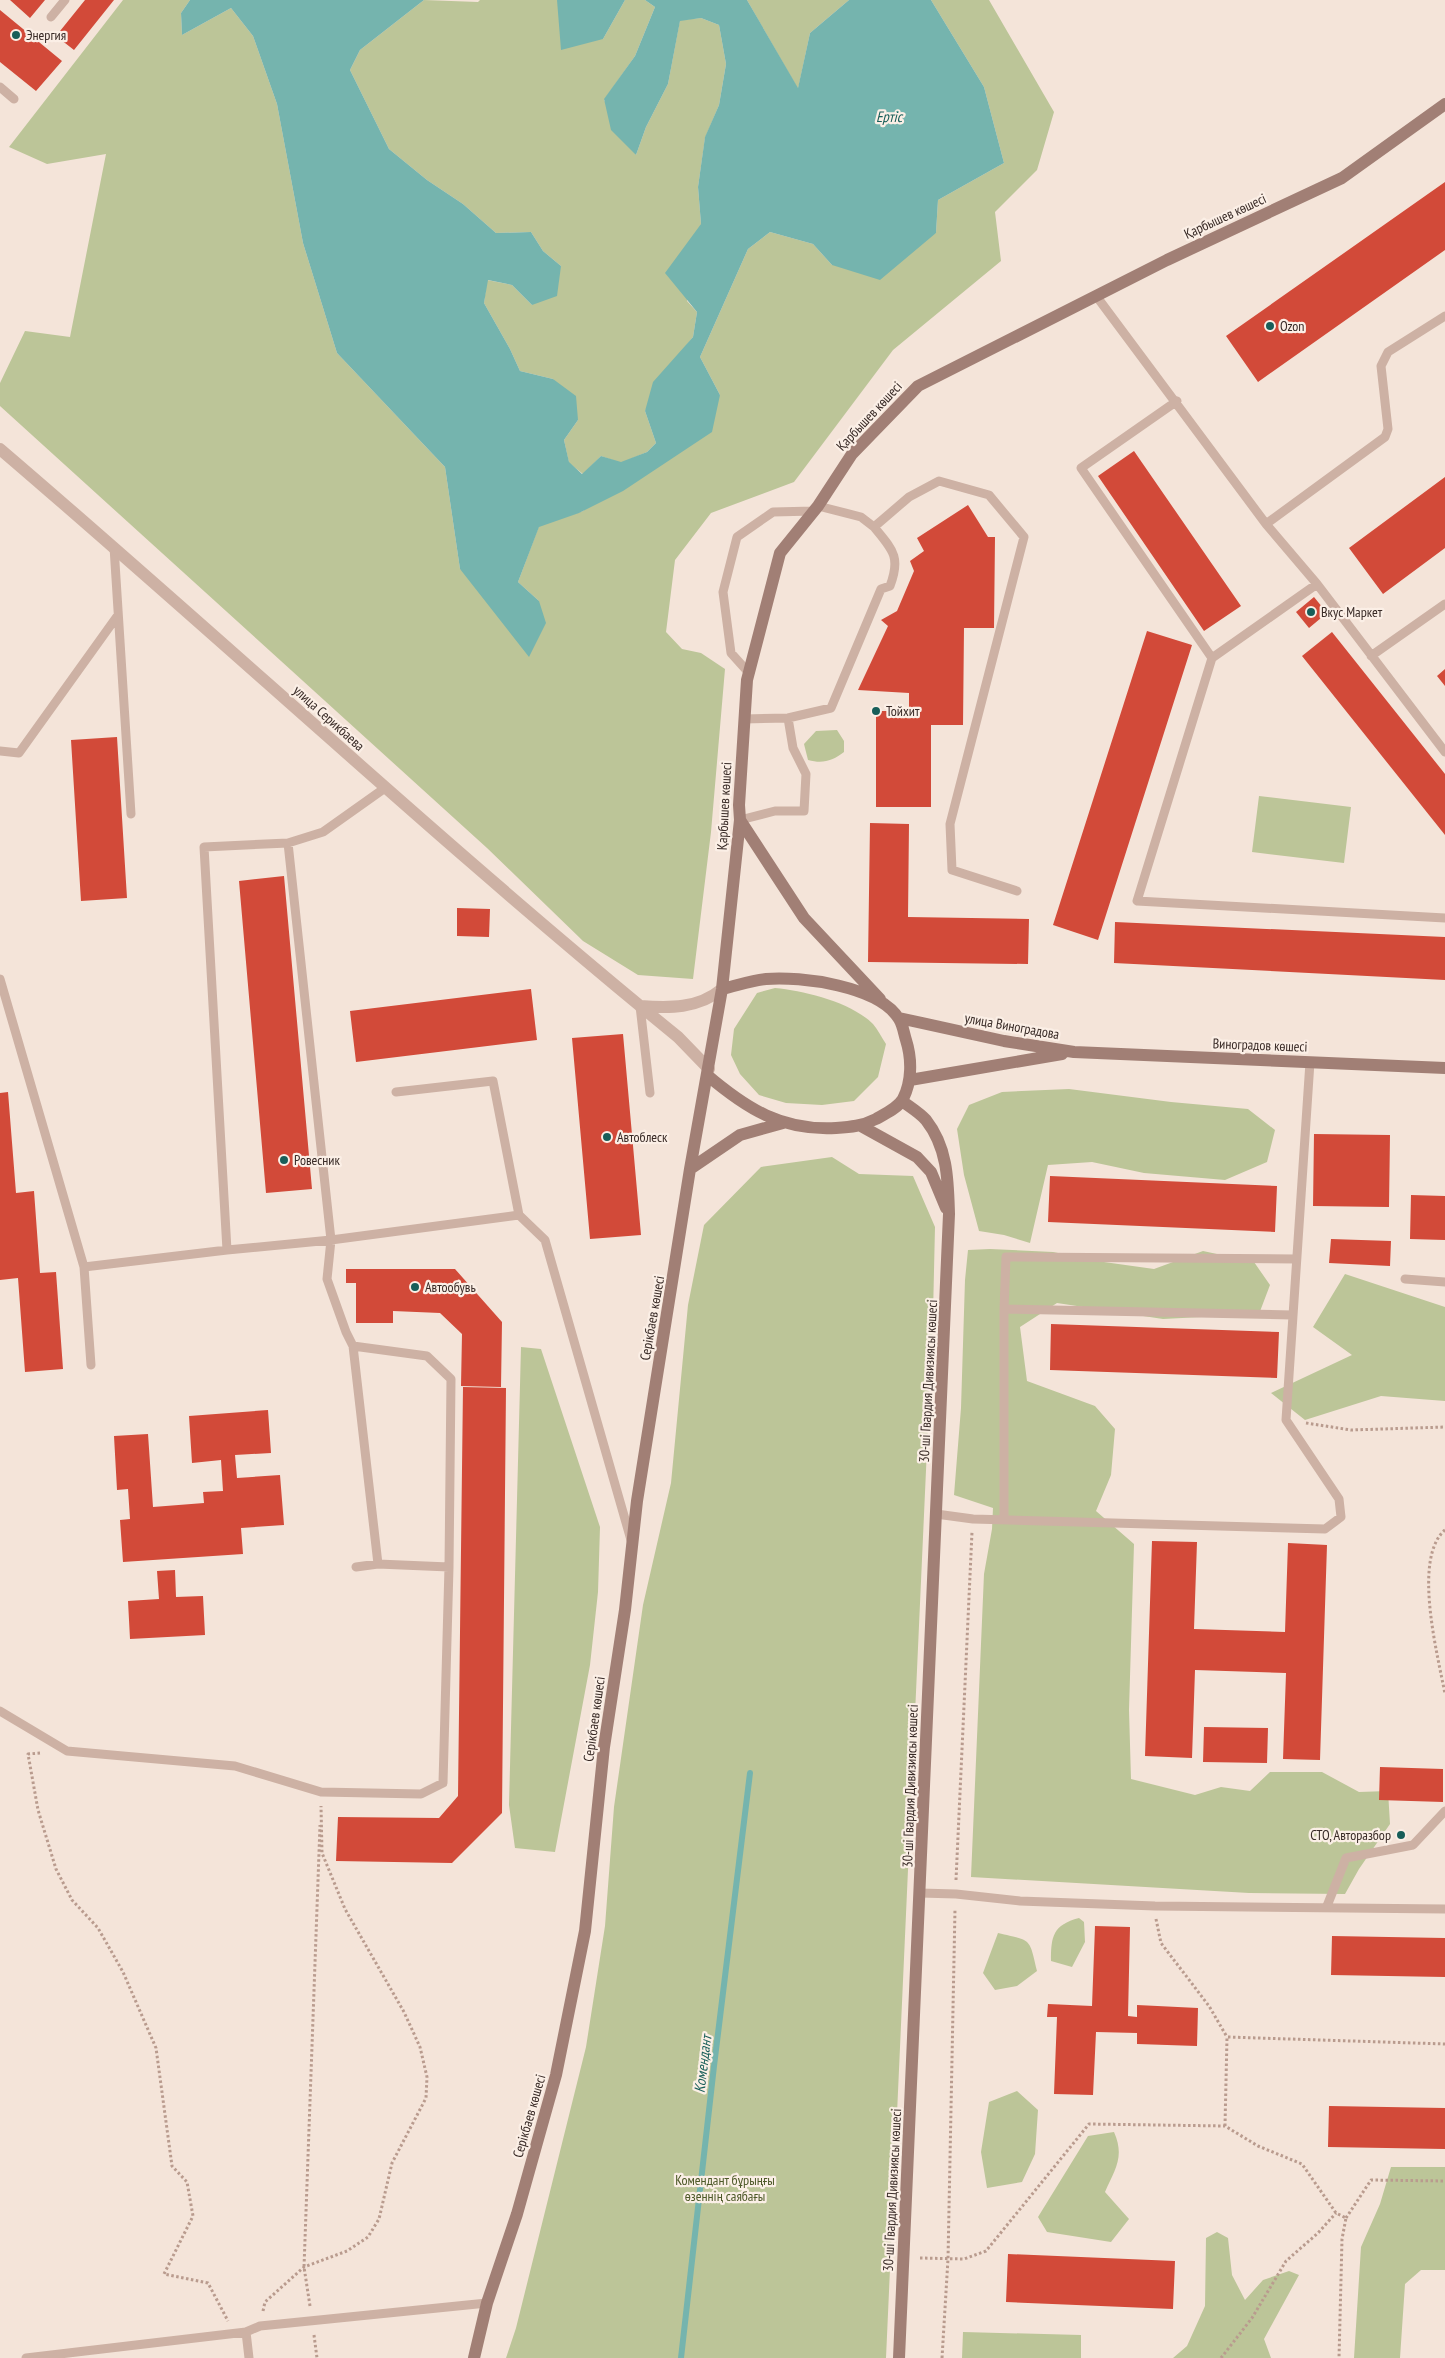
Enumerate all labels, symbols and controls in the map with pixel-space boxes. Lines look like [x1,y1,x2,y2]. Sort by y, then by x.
place label: Энергия [26,26,66,44]
marker: Энергия [10,29,22,41]
water label: Ертіс [876,107,904,126]
street label: Қарбышев көшесі [1181,189,1269,243]
place label: Ozon [1280,317,1305,335]
marker: Ozon [1264,320,1276,332]
street label: Қарбышев көшесі [832,378,906,454]
place label: Вкус Маркет [1321,603,1383,621]
marker: Вкус Маркет [1305,606,1317,618]
street label: улица Серикбаева [290,681,368,755]
place label: Тойхит [886,702,920,720]
marker: Тойхит [870,705,882,717]
street label: Қарбышев көшесі [713,761,735,851]
street label: улица Виноградова [963,1009,1061,1043]
street label: Виноградов көшесі [1212,1034,1308,1056]
place label: Автоблеск [617,1128,668,1146]
marker: Автоблеск [601,1131,613,1143]
place label: Ровесник [294,1151,340,1169]
marker: Ровесник [278,1154,290,1166]
street label: Серікбаев көшесі [636,1274,668,1362]
place label: Автообувь [425,1278,476,1296]
marker: Автообувь [409,1281,421,1293]
street label: 30-ші Гвардия Дивизиясы көшесі [915,1299,941,1463]
street label: Серікбаев көшесі [579,1675,609,1763]
street label: 30-ші Гвардия Дивизиясы көшесі [898,1704,922,1868]
place label: СТО, Авторазбор [1310,1826,1391,1844]
marker: СТО, Авторазбор [1395,1829,1407,1841]
water label: Комендант [690,2032,716,2094]
street label: Серікбаев көшесі [509,2072,549,2160]
street label: 30-ші Гвардия Дивизиясы көшесі [879,2108,905,2272]
park label: Комендант бұрыңғы өзеннің саябағы [675,2171,775,2205]

